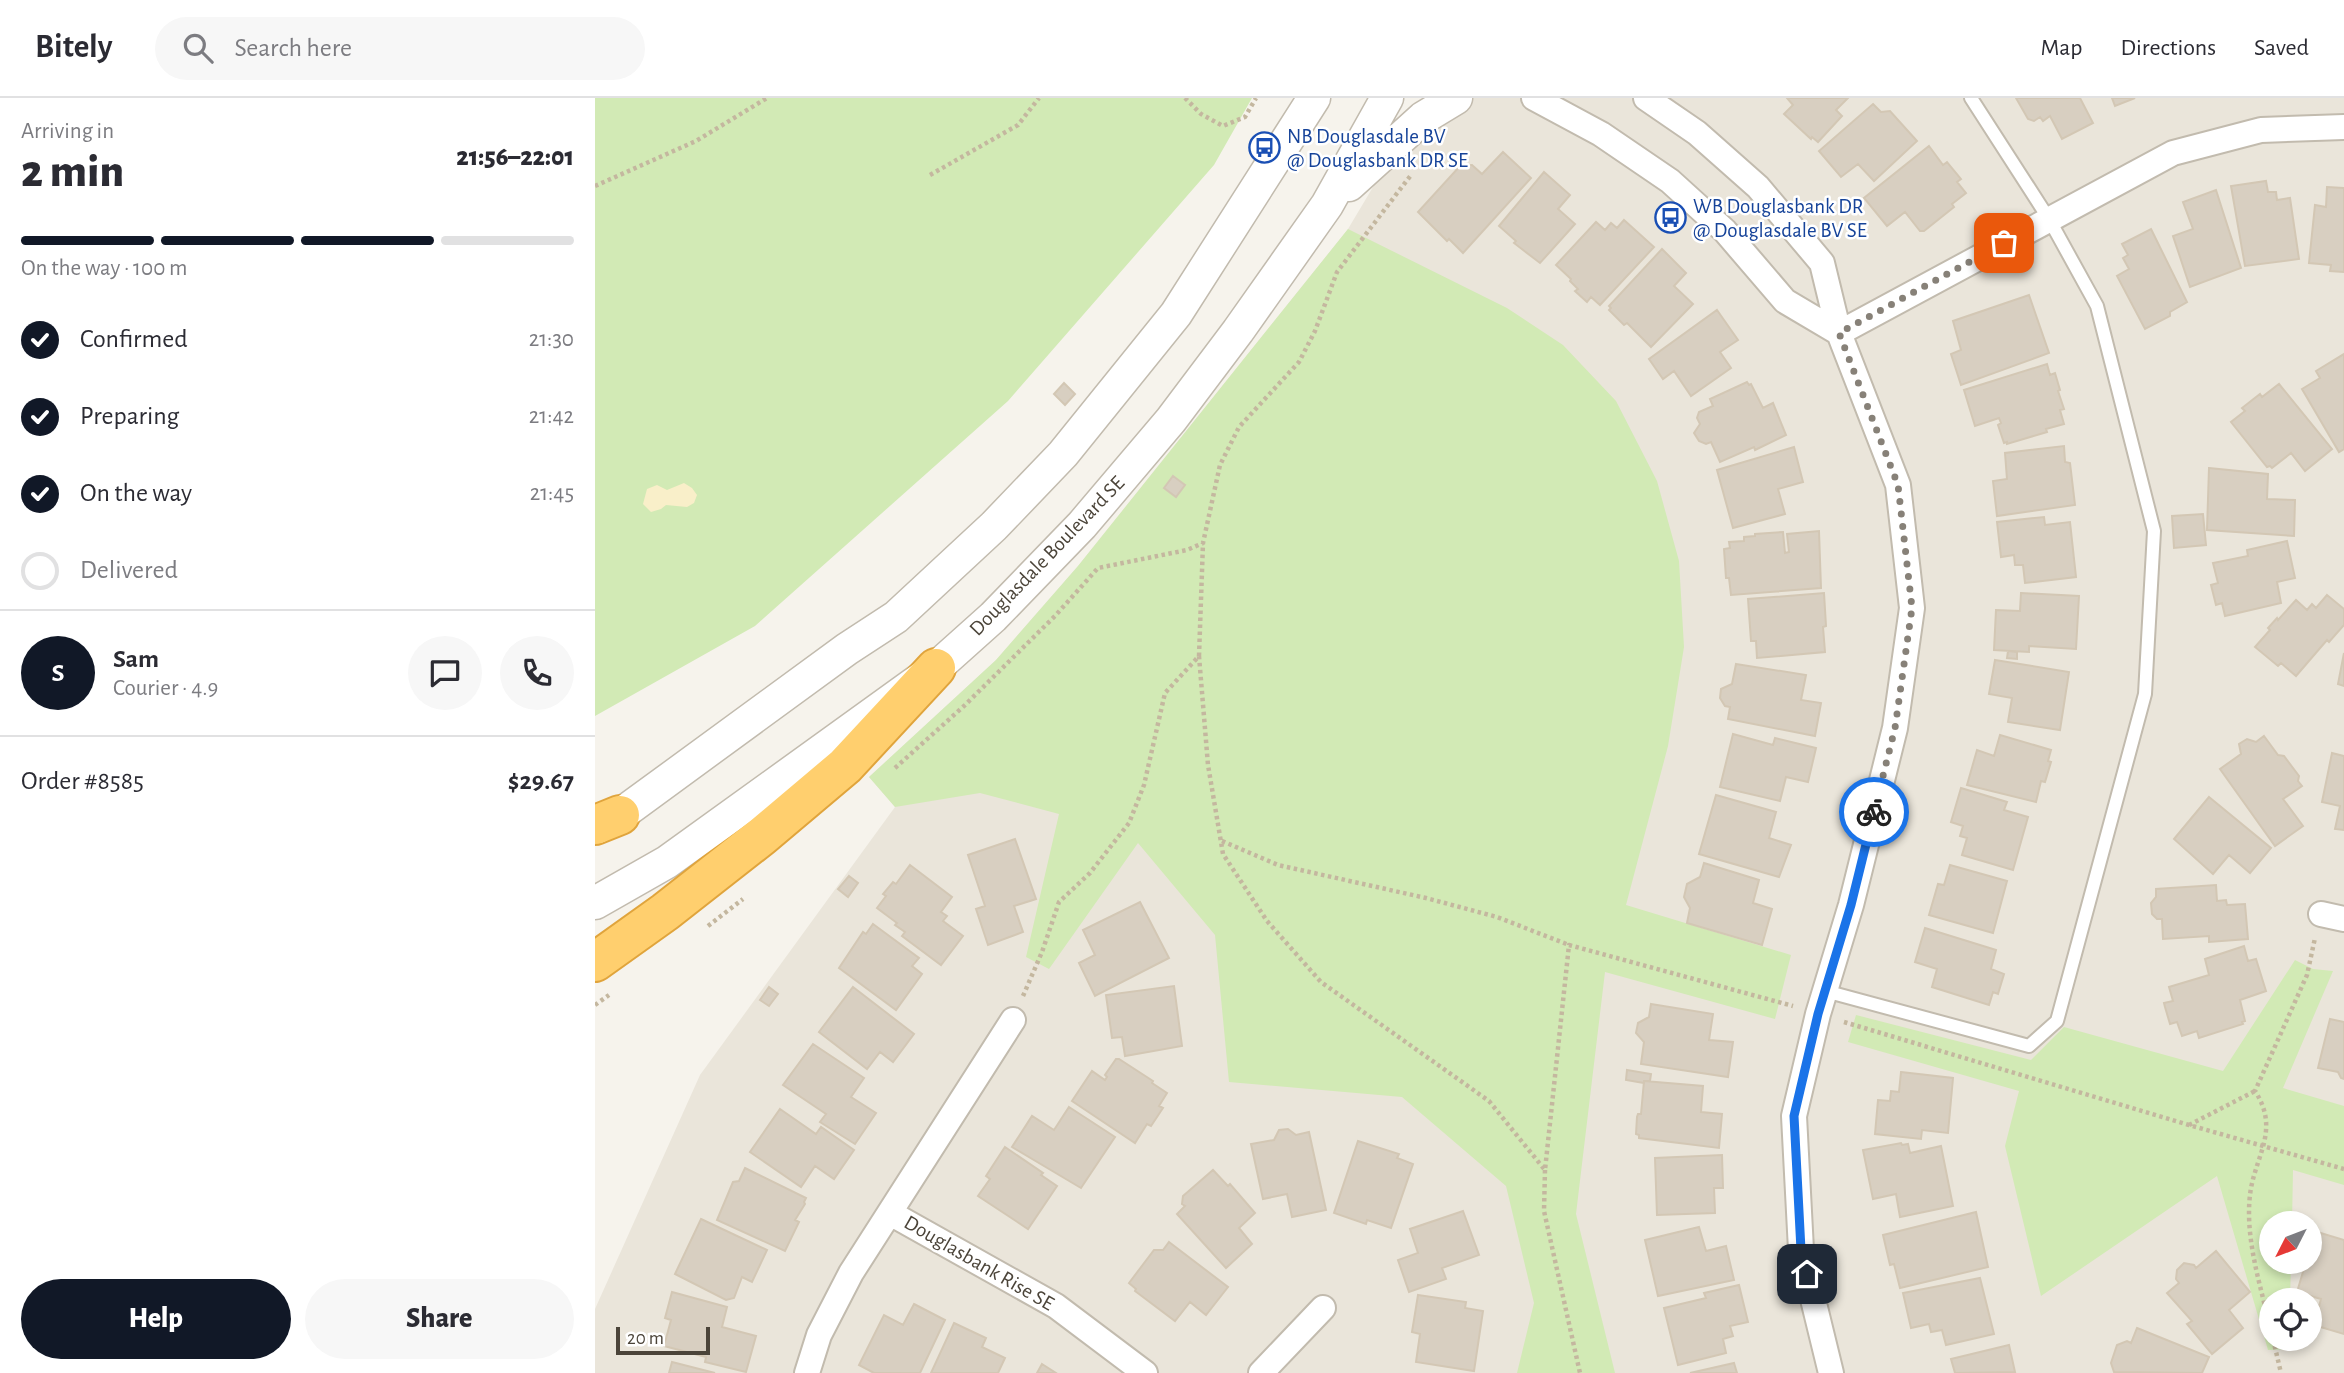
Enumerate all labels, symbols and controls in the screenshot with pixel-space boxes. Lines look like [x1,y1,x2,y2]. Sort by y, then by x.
search box [155,17,645,80]
icon: search [179,29,217,67]
text: Bitely [35,31,113,64]
text: Search here [235,35,352,61]
text: Map [2040,36,2082,60]
text: Directions [2120,36,2216,60]
text: Saved [2254,36,2309,60]
text: Arriving in [21,120,114,143]
place label: NB Douglasdale BV @ Douglasbank DR SE [1287,126,1468,171]
bus stop icon: NB Douglasdale BV @ Douglasbank DR SE [1247,131,1281,165]
text: 21:56–22:01 [456,144,574,170]
text: 2 min [21,149,124,195]
place label: WB Douglasbank DR @ Douglasdale BV SE [1693,196,1867,241]
bus stop icon: WB Douglasbank DR @ Douglasdale BV SE [1653,201,1687,235]
pin [1974,213,2034,273]
icon: bag [1985,224,2023,262]
text: On the way · 100 m [21,257,188,280]
icon: check [21,321,59,359]
text: Confirmed [80,326,188,352]
text: 21:30 [529,328,574,351]
icon: check [21,398,59,436]
text: Preparing [80,403,179,429]
text: 21:42 [529,405,574,428]
street label: Douglasdale Boulevard SE [966,472,1128,640]
icon: check [21,475,59,513]
text: On the way [80,480,192,506]
text: 21:45 [530,482,574,505]
text: Delivered [80,557,178,583]
button: chat [408,636,482,710]
button: phone [500,636,574,710]
text: Sam [113,646,159,672]
text: S [52,660,64,686]
text: Courier · 4.9 [113,677,218,700]
text: Order #8585 [21,768,144,794]
text: $29.67 [508,768,574,794]
courier [1839,777,1909,847]
icon: bike [1855,793,1893,831]
north arrow [2259,1211,2322,1274]
map controls [2259,1211,2322,1351]
street label: Douglasbank Rise SE [900,1212,1058,1314]
pin [1777,1244,1837,1304]
icon: home [1788,1255,1826,1293]
button: Help [21,1279,291,1359]
button: Share [305,1279,574,1359]
button: locate [2259,1288,2322,1351]
scale bar [616,1324,711,1356]
text: 20 m [627,1329,664,1348]

